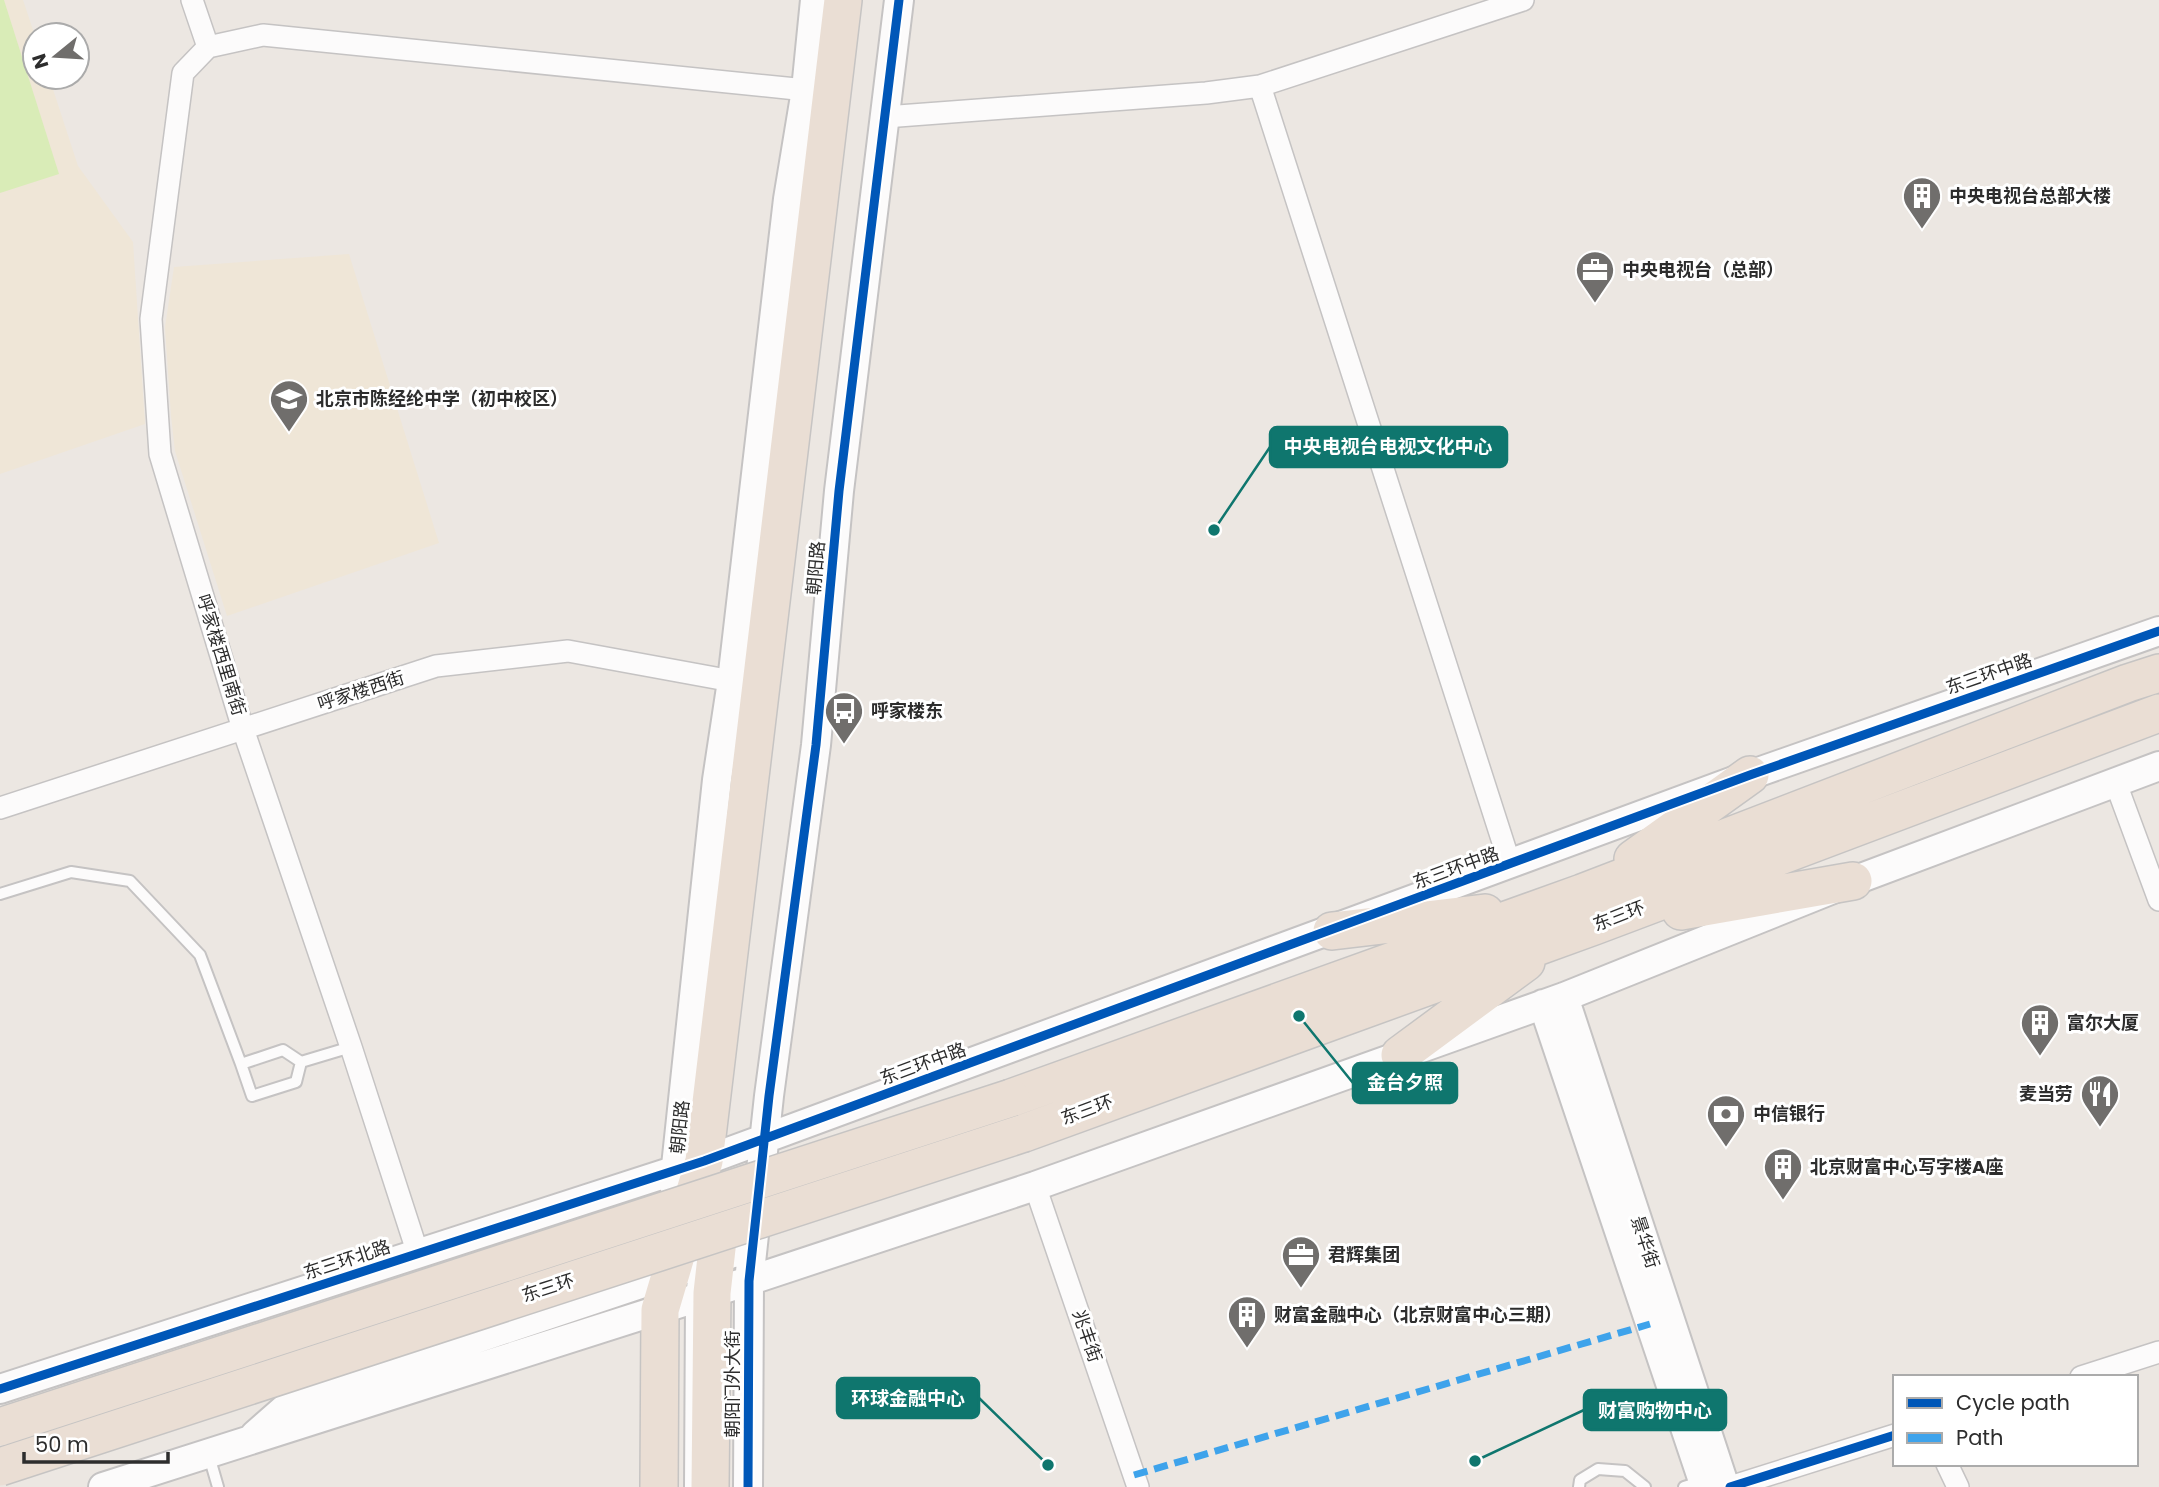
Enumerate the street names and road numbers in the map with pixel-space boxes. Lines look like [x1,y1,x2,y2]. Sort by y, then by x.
street label: 朝阳路 [801,540,830,596]
street label: 呼家楼西里南街 [191,591,252,719]
street label: 东三环中路 [1942,647,2035,700]
street label: 呼家楼西街 [314,665,408,716]
street label: 东三环中路 [1409,840,1502,895]
street label: 东三环 [1589,894,1649,937]
street label: 东三环中路 [876,1036,969,1091]
street label: 东三环 [1057,1089,1116,1131]
street label: 朝阳路 [664,1099,695,1155]
street label: 景华街 [1625,1212,1666,1271]
street label: 东三环北路 [300,1234,394,1285]
street label: 东三环 [518,1267,577,1308]
street label: 兆丰街 [1067,1306,1108,1365]
street label: 朝阳门外大街 [720,1330,745,1438]

